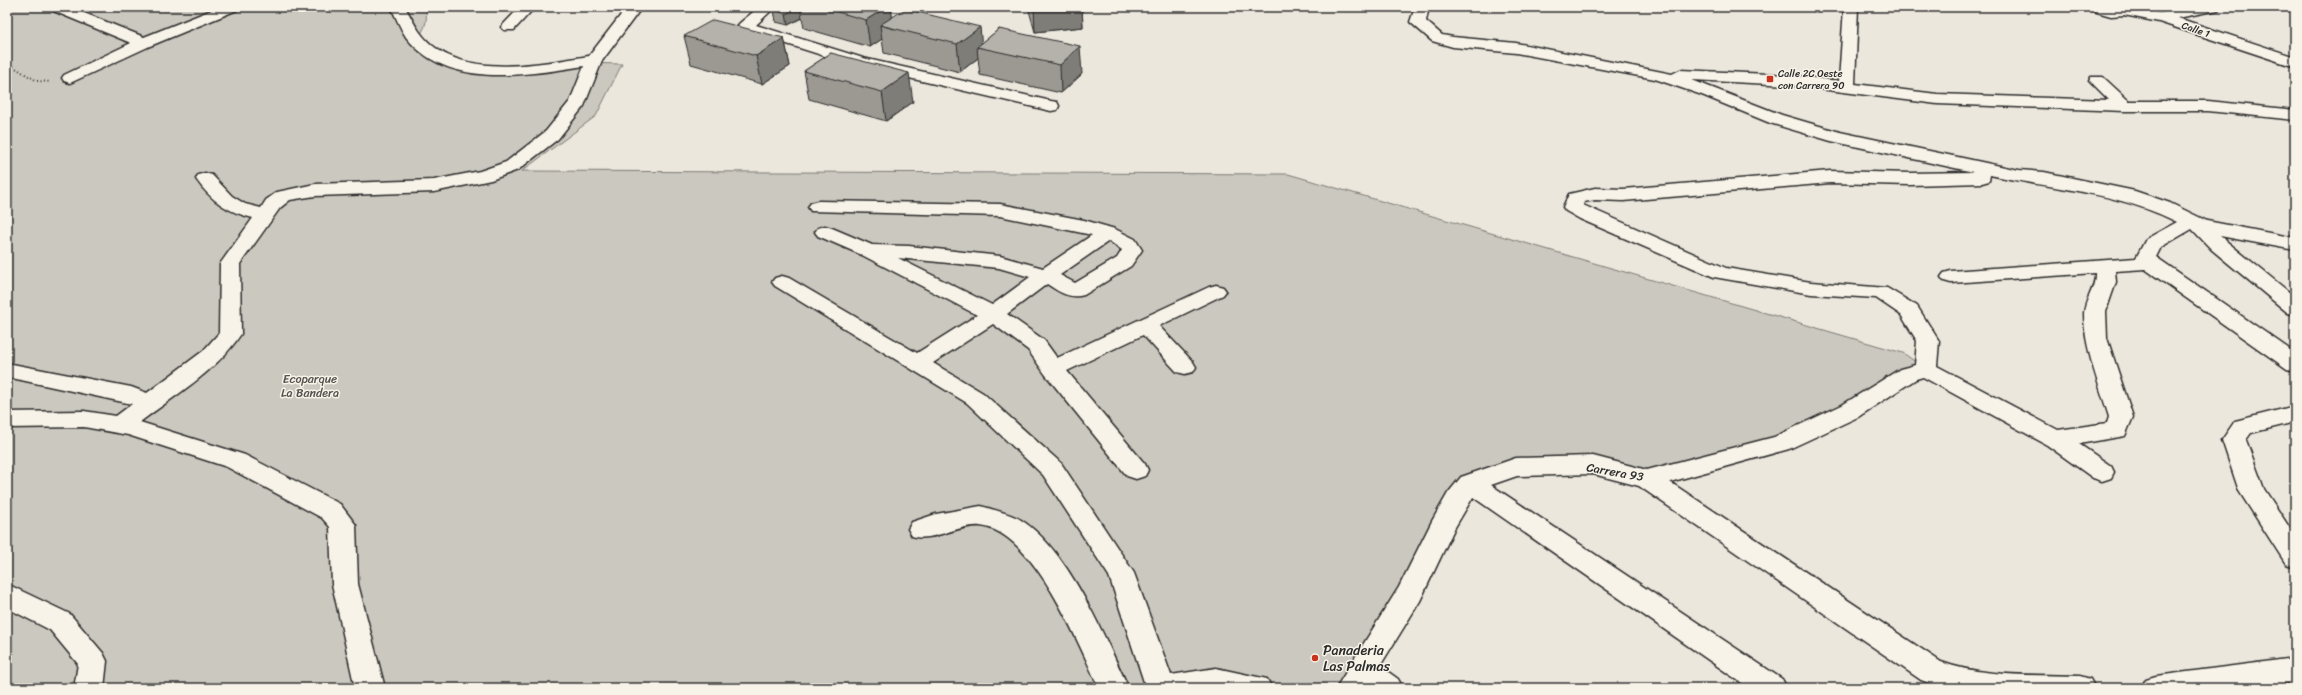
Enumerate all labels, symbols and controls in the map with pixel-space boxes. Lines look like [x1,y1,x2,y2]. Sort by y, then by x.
street label: Calle 1 [2179,17,2212,43]
place label: Calle 2C Oeste con Carrera 90 [1778,65,1845,95]
marker: Calle 2C Oeste con Carrera 90 [1765,74,1775,84]
park label: Ecoparque La Bandera [281,368,339,404]
street label: Carrera 93 [1585,456,1646,488]
place label: Panaderia Las Palmas [1323,638,1391,679]
marker: Panaderia Las Palmas [1310,653,1320,663]

